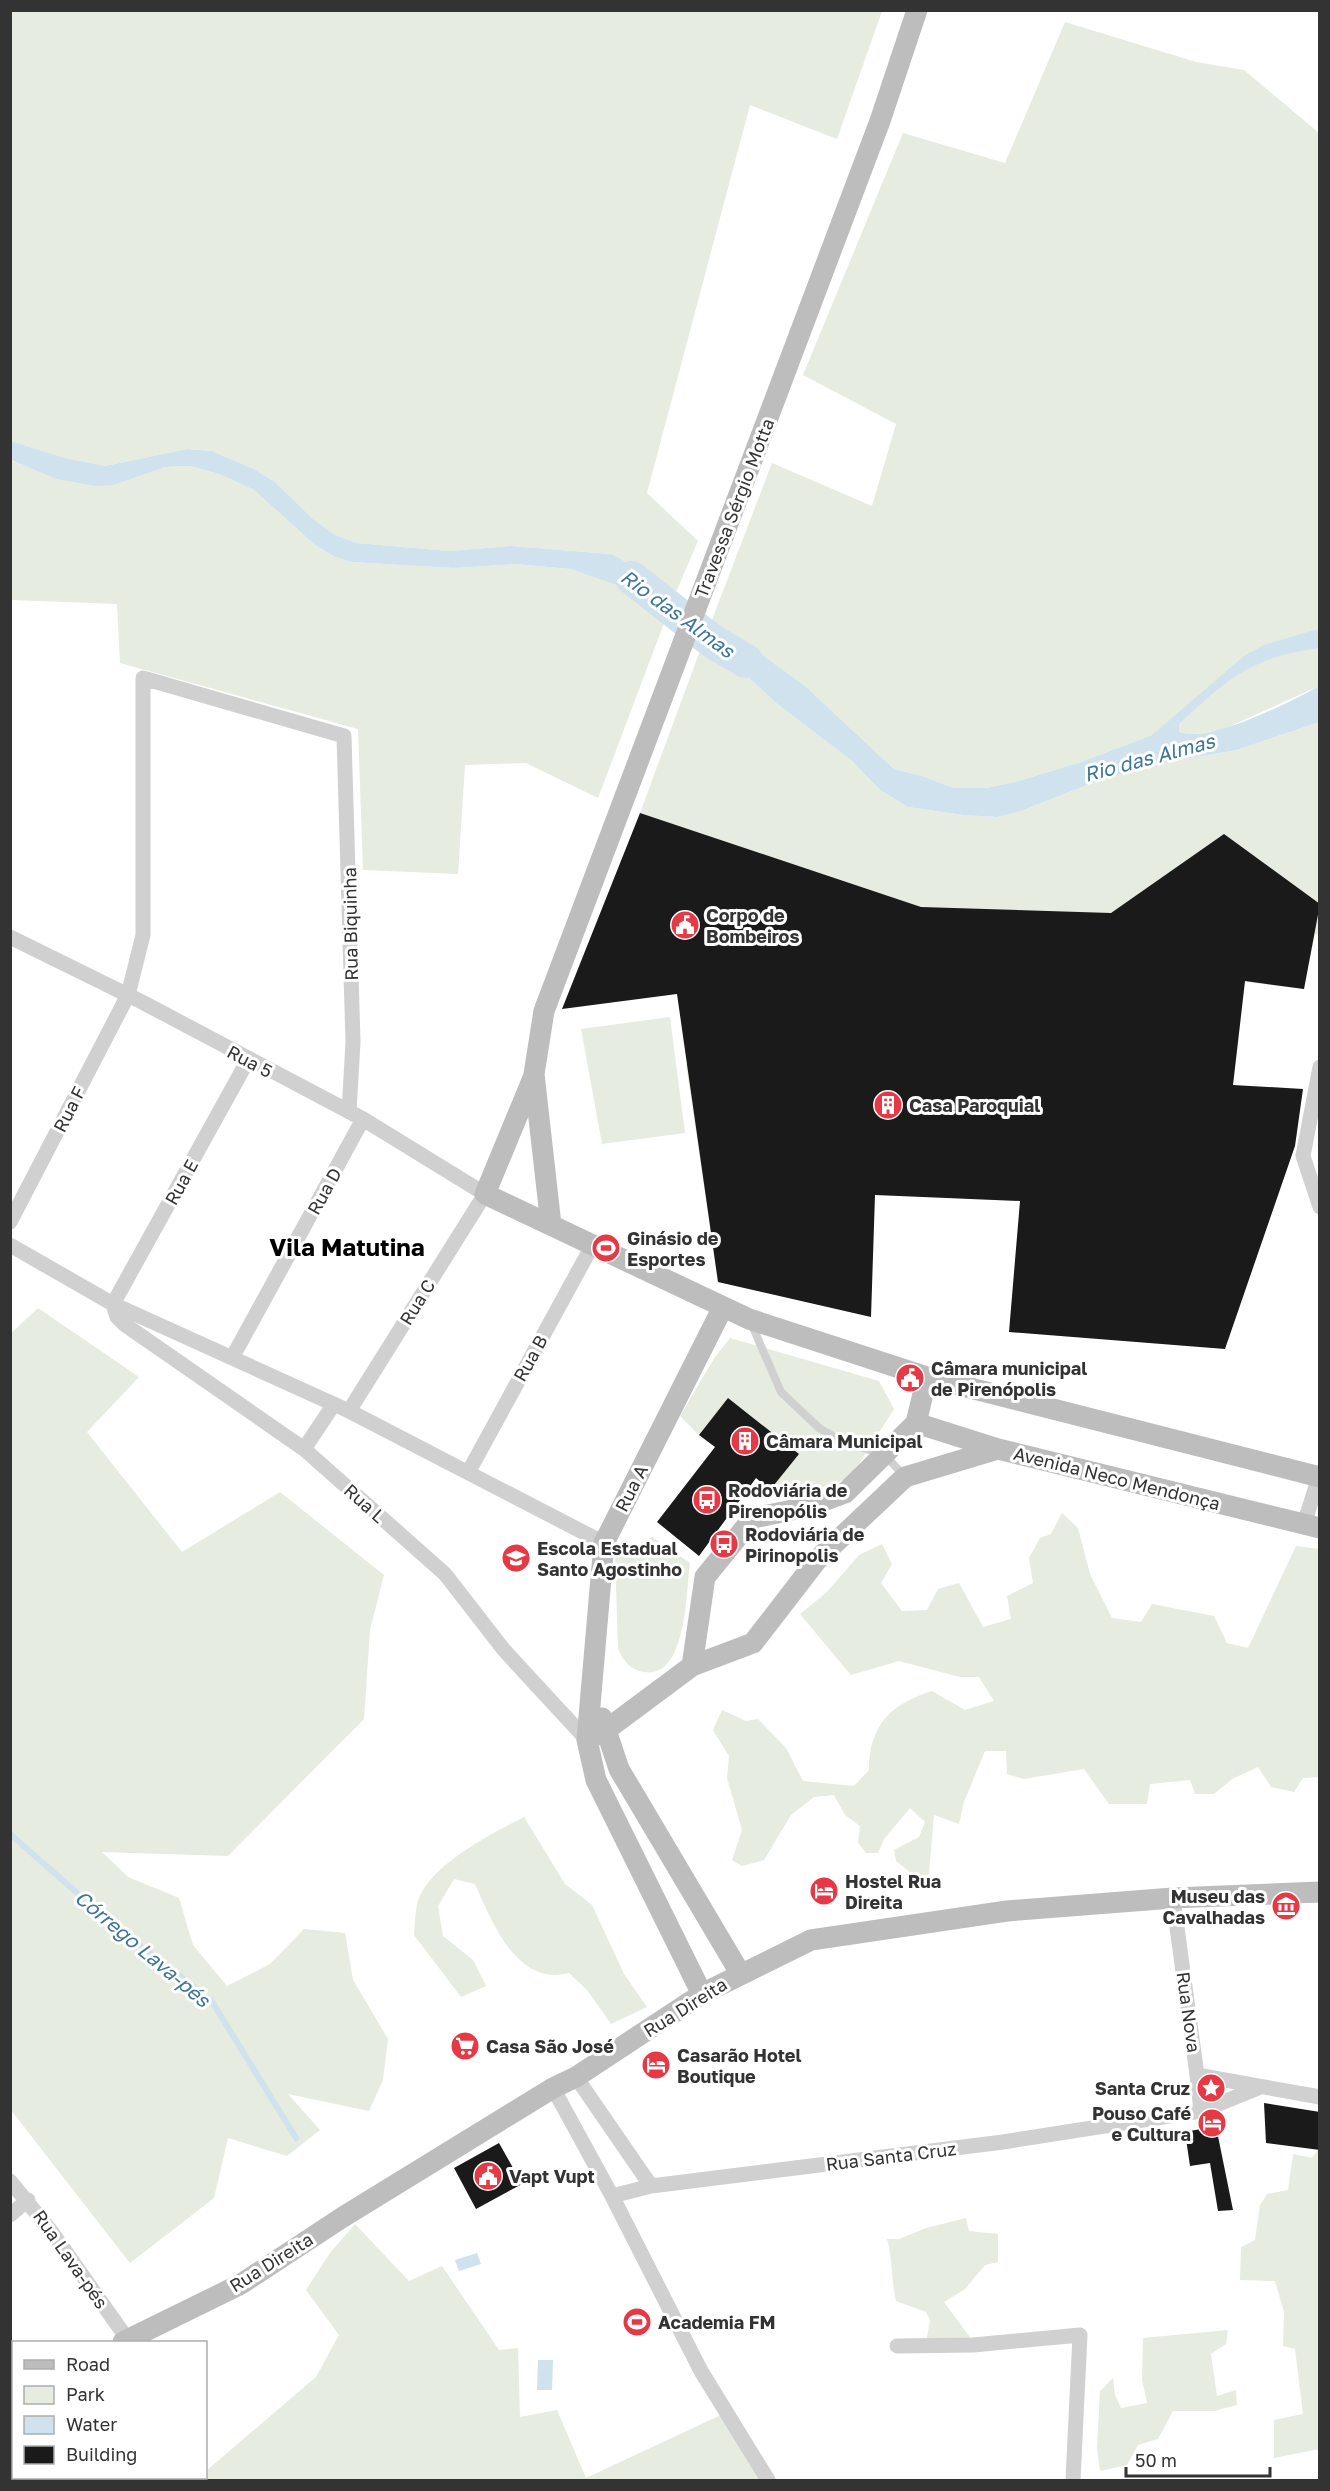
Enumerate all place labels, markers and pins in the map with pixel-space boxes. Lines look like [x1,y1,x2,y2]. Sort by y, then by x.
place label: Corpo de Bombeiros [706,904,800,947]
public building icon: Corpo de Bombeiros [669,909,701,941]
building icon: Casa Paroquial [872,1089,904,1121]
place label: Casa Paroquial [909,1094,1040,1116]
place label: Ginásio de Esportes [627,1227,719,1270]
sports icon: Ginásio de Esportes [590,1232,622,1264]
place label: Câmara municipal de Pirenópolis [931,1357,1087,1400]
public building icon: Câmara municipal de Pirenópolis [894,1362,926,1394]
building icon: Câmara Municipal [729,1425,761,1457]
place label: Câmara Municipal [766,1430,922,1452]
place label: Rodoviária de Pirenopólis [728,1479,848,1522]
bus stop icon: Rodoviária de Pirenopólis [691,1484,723,1516]
place label: Rodoviária de Pirinopolis [745,1523,865,1566]
bus stop icon: Rodoviária de Pirinopolis [708,1528,740,1560]
place label: Escola Estadual Santo Agostinho [537,1537,682,1580]
school or university icon: Escola Estadual Santo Agostinho [500,1542,532,1574]
place label: Hostel Rua Direita [845,1870,941,1913]
hotel icon: Hostel Rua Direita [808,1875,840,1907]
place label: Museu das Cavalhadas [1162,1885,1265,1928]
museum icon: Museu das Cavalhadas [1270,1890,1302,1922]
supermarket icon: Casa São José [449,2030,481,2062]
place label: Casa São José [486,2035,614,2057]
place label: Casarão Hotel Boutique [677,2044,801,2087]
hotel icon: Casarão Hotel Boutique [640,2049,672,2081]
place icon: Santa Cruz [1195,2072,1227,2104]
place label: Santa Cruz [1095,2077,1190,2099]
place label: Pouso Café e Cultura [1092,2102,1191,2145]
hotel icon: Pouso Café e Cultura [1196,2107,1228,2139]
public building icon: Vapt Vupt [472,2160,504,2192]
place label: Vapt Vupt [509,2165,595,2187]
sports icon: Academia FM [621,2306,653,2338]
place label: Academia FM [658,2311,775,2333]

